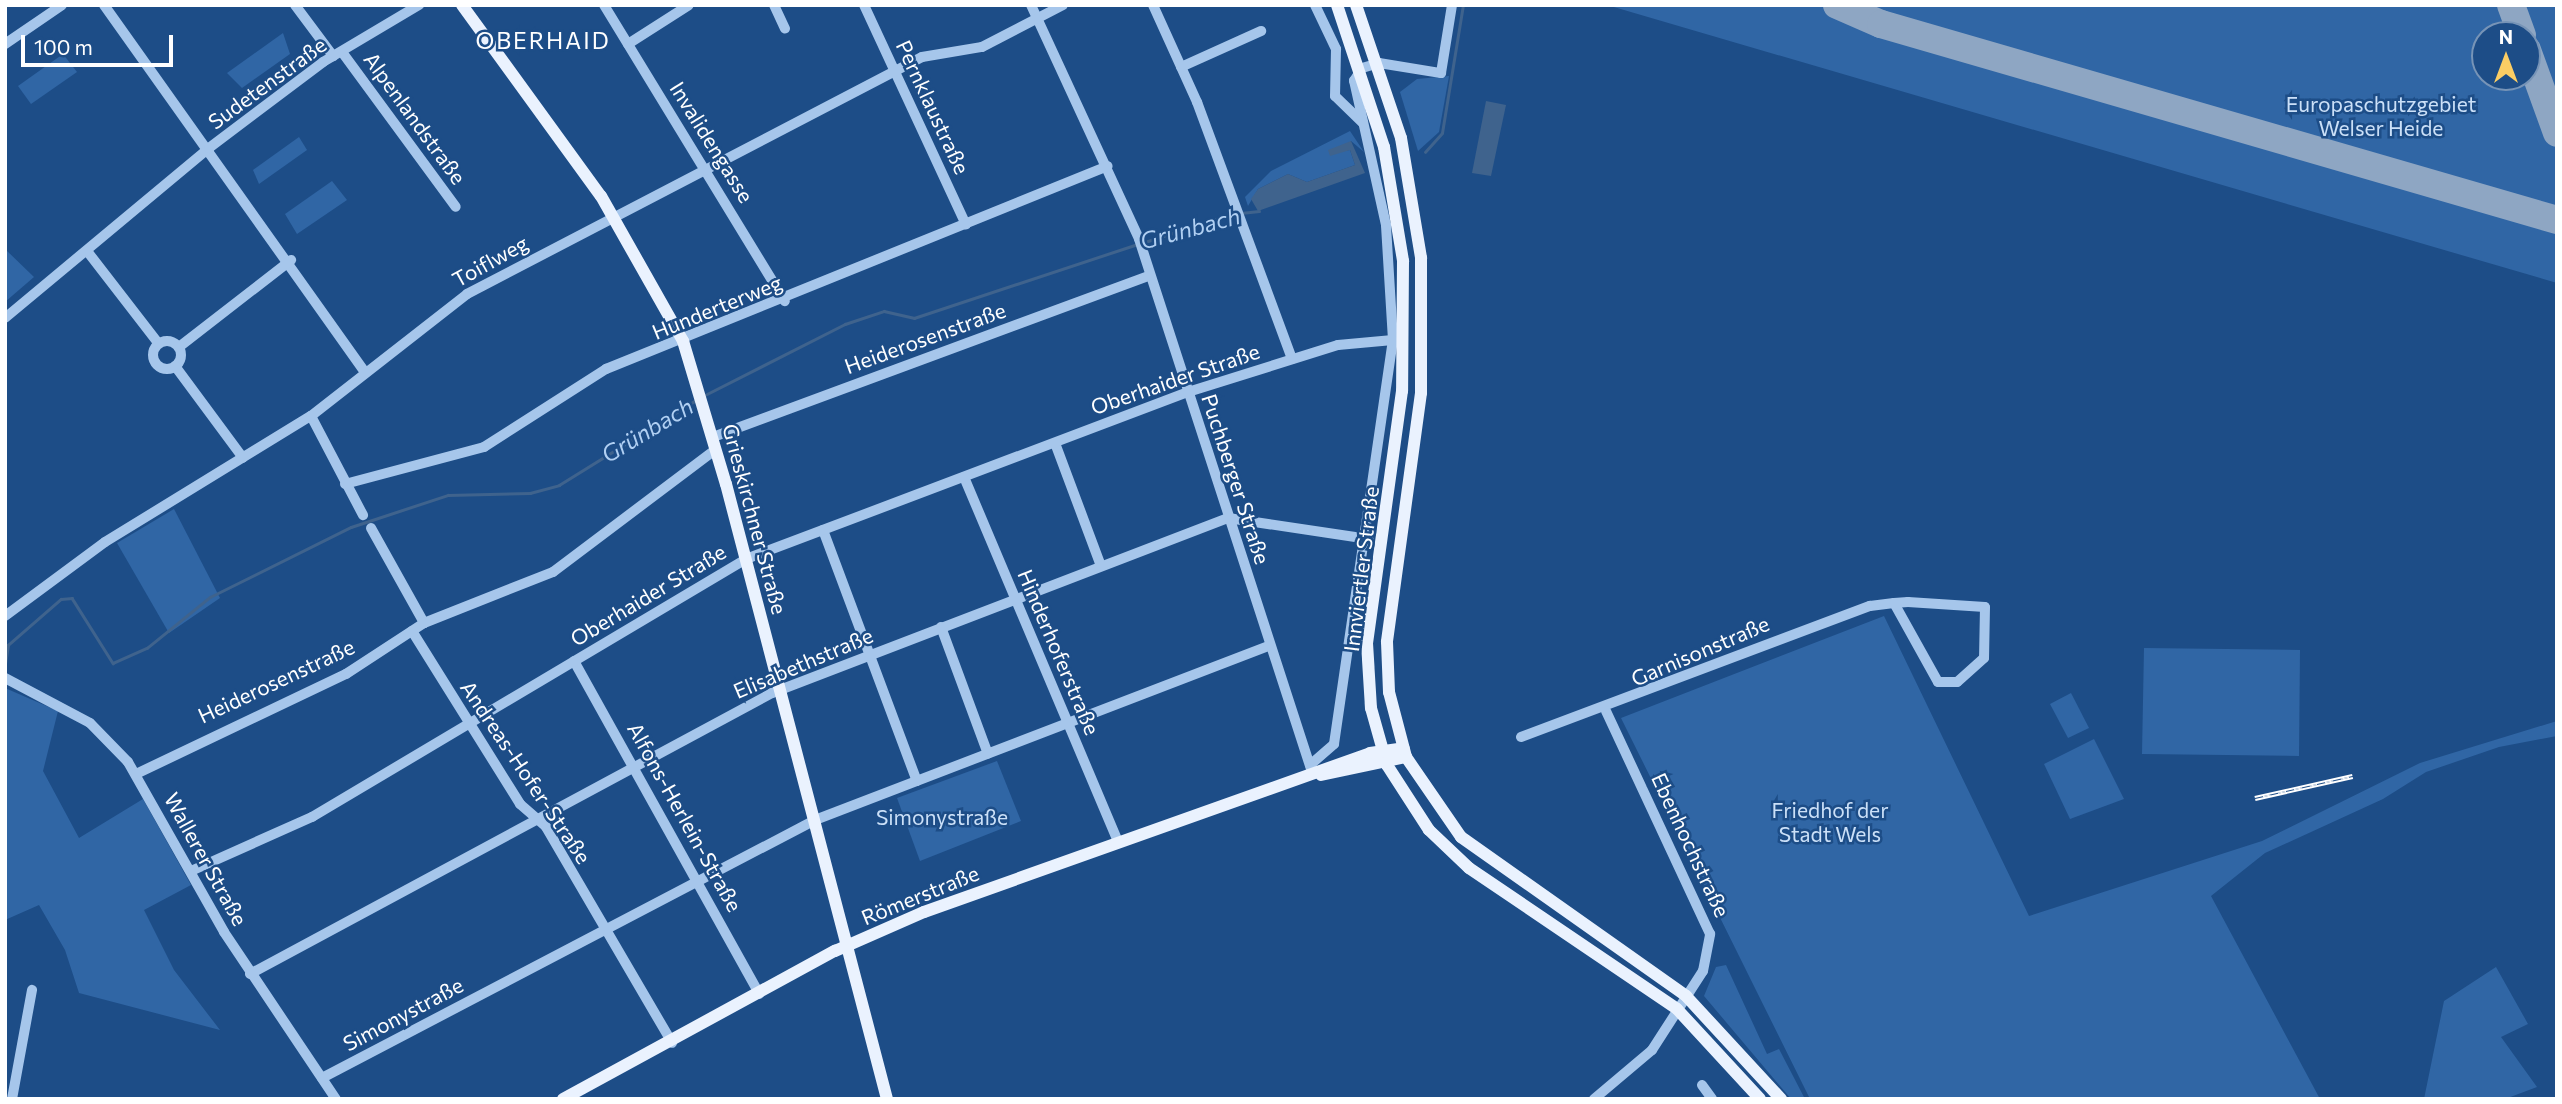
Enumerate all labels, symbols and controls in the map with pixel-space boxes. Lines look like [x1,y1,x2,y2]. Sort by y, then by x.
scale bar [24,21,177,65]
north arrow [2471,21,2541,91]
text: N [2499,25,2513,48]
district label: OBERHAID [476,26,610,54]
street label: Sudetenstraße [203,32,331,134]
text: 100 m [34,34,93,59]
street label: Pernklaustraße [891,36,975,178]
street label: Alpenlandstraße [359,47,471,189]
street label: Invalidengasse [665,77,759,207]
park label: Europaschutzgebiet Welser Heide [2286,91,2476,141]
water label: Grünbach [1137,201,1243,255]
street label: Toiflweg [448,230,532,292]
street label: Hunderterweg [648,269,786,345]
street label: Heiderosenstraße [841,297,1009,379]
street label: Oberhaider Straße [1087,338,1263,420]
street label: Puchberger Straße [1197,391,1275,567]
water label: Grünbach [596,392,698,468]
street label: Grieskirchner Straße [717,421,793,617]
street label: Innviertler Straße [1338,485,1384,653]
street label: Oberhaider Straße [566,539,730,651]
street label: Hinderhoferstraße [1013,566,1105,738]
street label: Garnisonstraße [1627,611,1773,691]
street label: Elisabethstraße [730,622,876,704]
street label: Heiderosenstraße [194,634,358,728]
street label: Andreas-Hofer-Straße [455,676,597,868]
street label: Alfons-Herlein-Straße [623,718,747,916]
street label: Ebenhochstraße [1647,769,1735,921]
street label: Wallerer Straße [159,788,253,930]
park label: Friedhof der Stadt Wels [1771,797,1889,847]
park label: Simonystraße [876,804,1008,830]
street label: Römerstraße [858,860,982,930]
street label: Simonystraße [339,972,467,1056]

